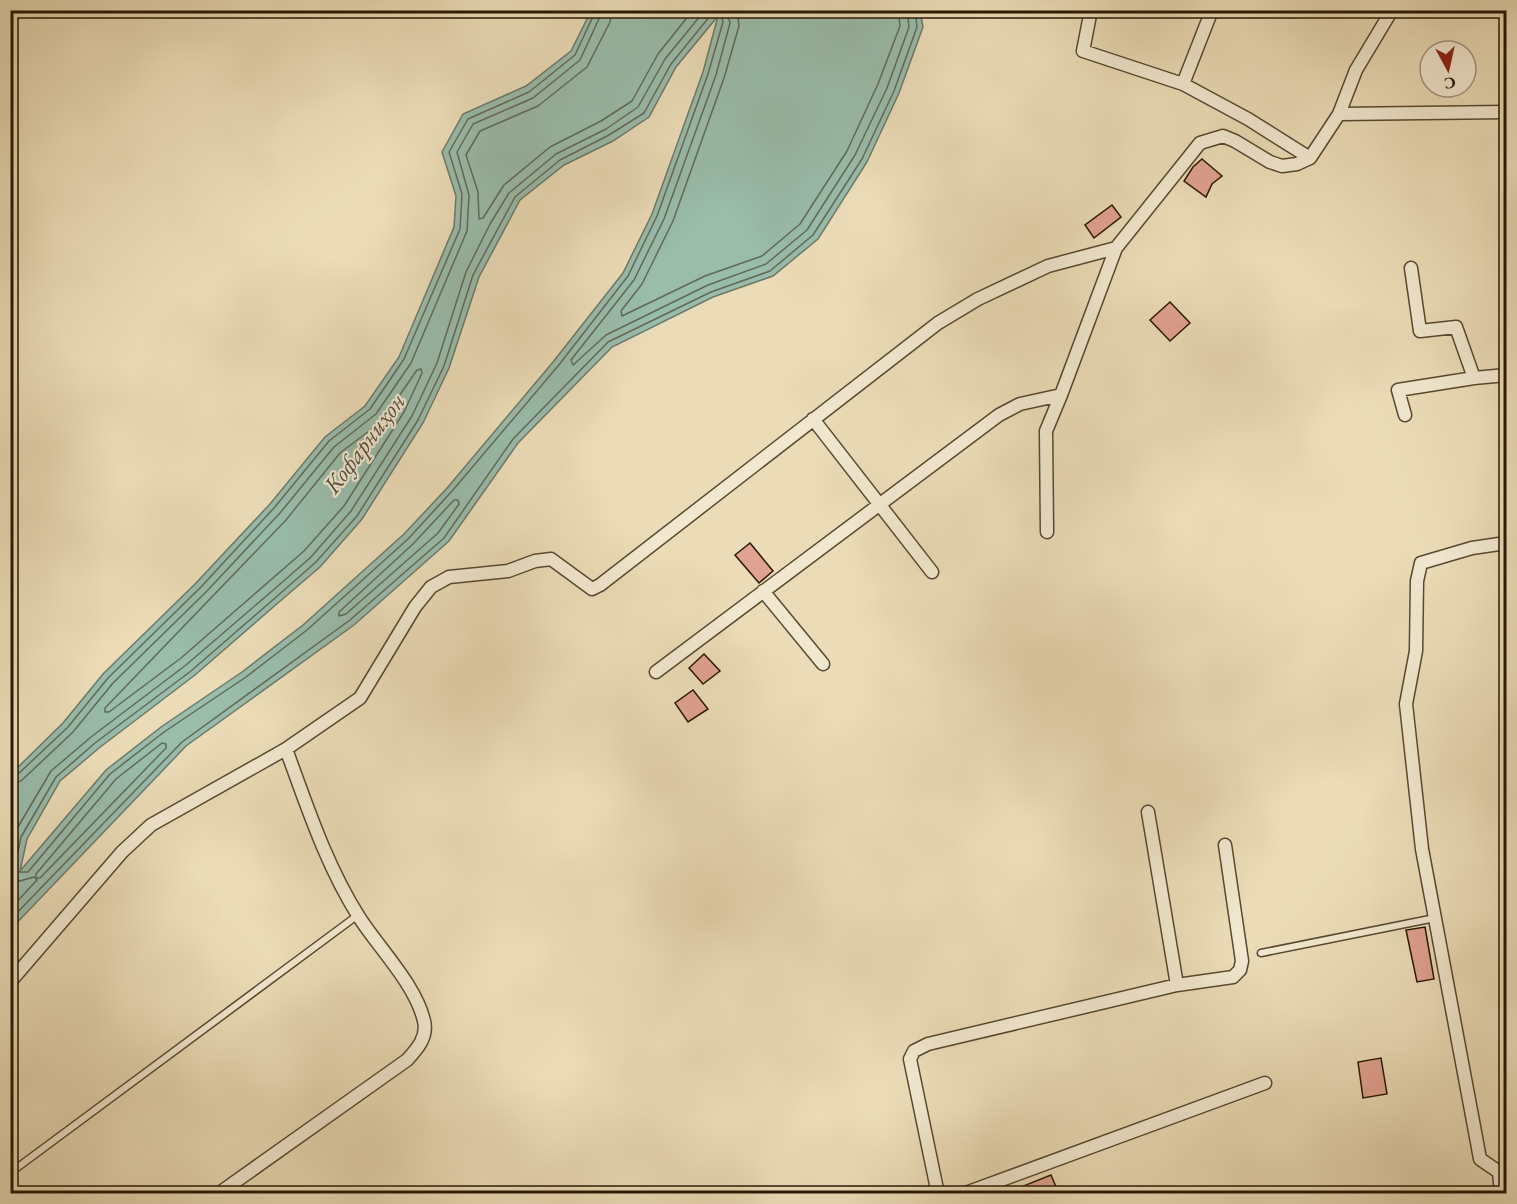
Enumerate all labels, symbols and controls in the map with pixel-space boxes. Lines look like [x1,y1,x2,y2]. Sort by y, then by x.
north arrow [1418,39,1478,99]
text: С [1443,72,1457,95]
water label: Кофарниҳон [315,386,412,500]

